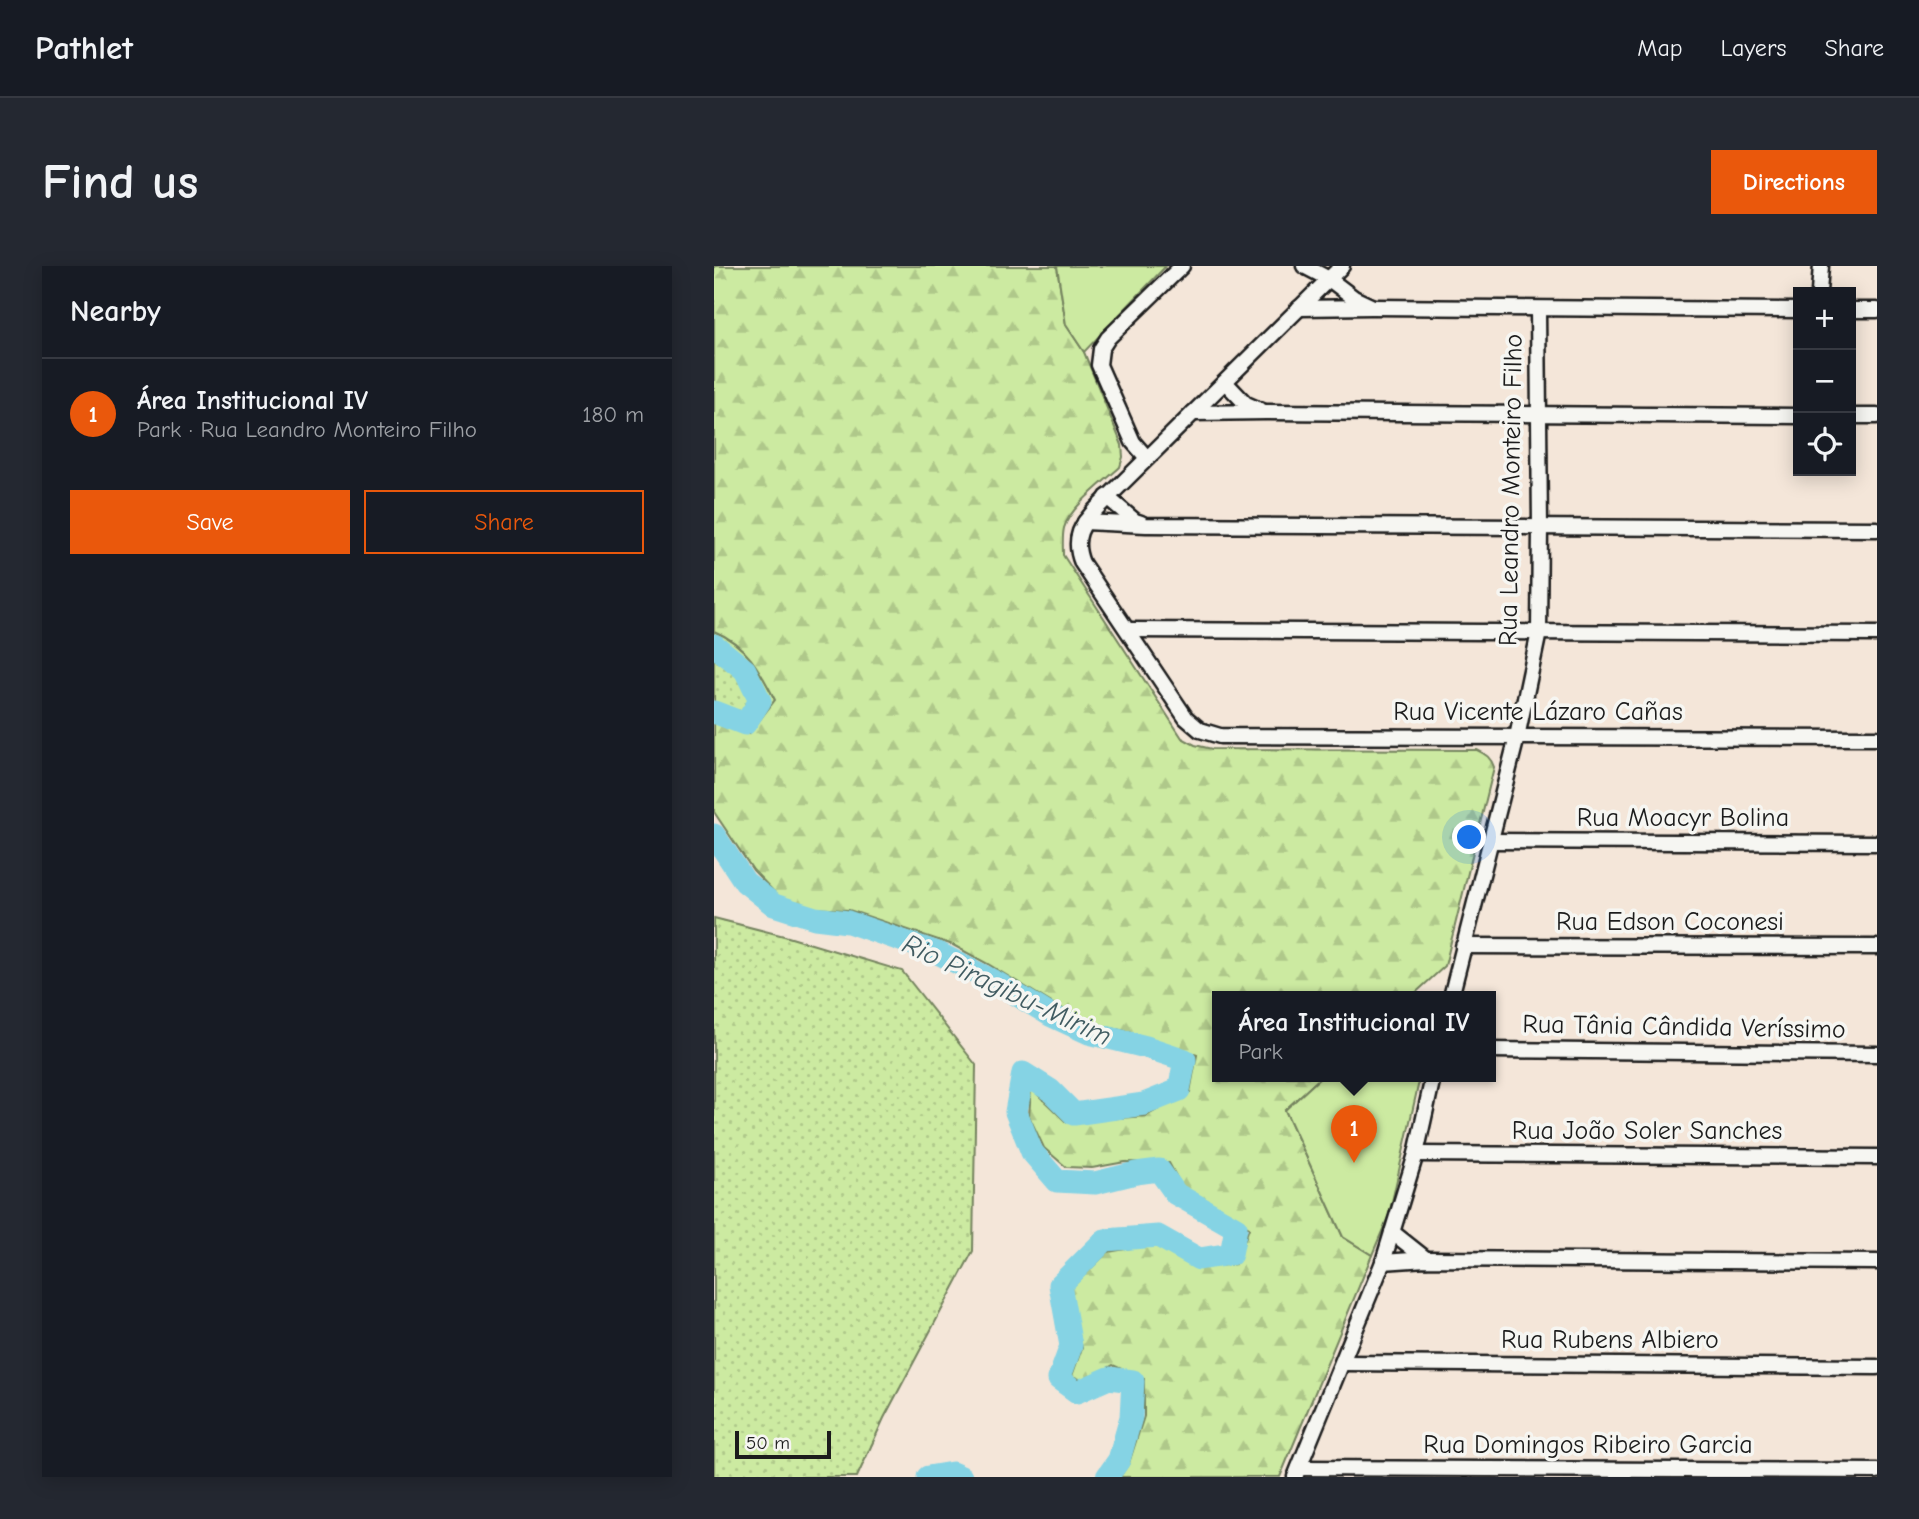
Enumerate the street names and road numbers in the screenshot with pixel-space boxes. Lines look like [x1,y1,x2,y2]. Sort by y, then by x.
street label: Rua Leandro Monteiro Filho [1493,334,1529,646]
street label: Rua Vicente Lázaro Cañas [1393,697,1683,727]
street label: Rua Moacyr Bolina [1577,803,1789,833]
street label: Rua Edson Coconesi [1556,907,1784,937]
street label: Rua Tânia Cândida Veríssimo [1522,1009,1846,1045]
street label: Rua João Soler Sanches [1512,1116,1782,1146]
street label: Rua Rubens Albiero [1501,1325,1719,1355]
street label: Rua Domingos Ribeiro Garcia [1423,1430,1753,1460]

